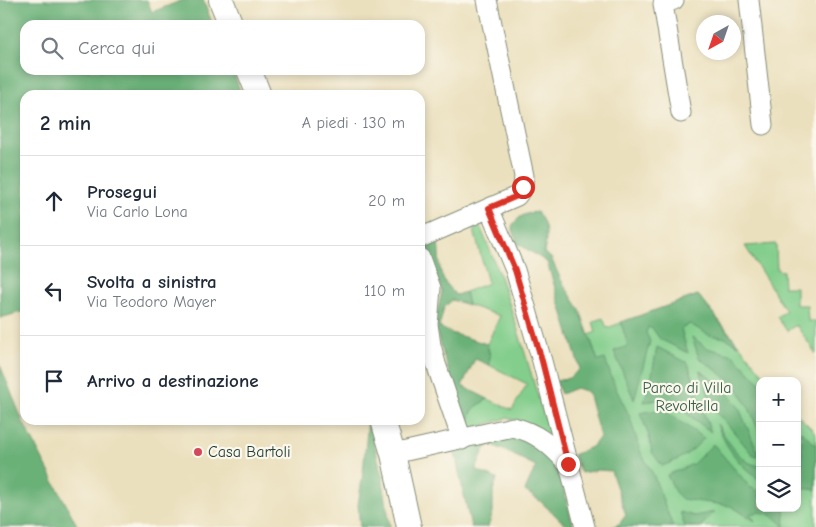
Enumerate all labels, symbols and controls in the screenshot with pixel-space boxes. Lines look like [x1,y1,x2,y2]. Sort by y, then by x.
north arrow [696,15,741,60]
search box [20,20,425,75]
icon: search [38,34,66,62]
text: Cerca qui [78,37,155,59]
text: 2 min [40,111,91,135]
text: A piedi · 130 m [302,114,405,132]
route start [512,176,535,199]
text: Prosegui [87,181,157,203]
icon: ahead [40,187,68,215]
text: 20 m [368,192,405,210]
text: Via Carlo Lona [87,203,188,221]
text: Svolta a sinistra [87,271,217,293]
icon: left [40,277,68,305]
text: 110 m [364,282,405,300]
text: Via Teodoro Mayer [87,293,216,311]
icon: arrive [40,367,68,395]
text: Arrivo a destinazione [87,370,259,392]
map controls [756,377,801,512]
button: + [756,377,801,422]
park label: Parco di Villa Revoltella [643,379,731,415]
button: − [756,422,801,467]
place label: Casa Bartoli [208,443,291,461]
marker: Casa Bartoli [192,446,204,458]
route end [557,453,580,476]
button: layers [756,467,801,512]

